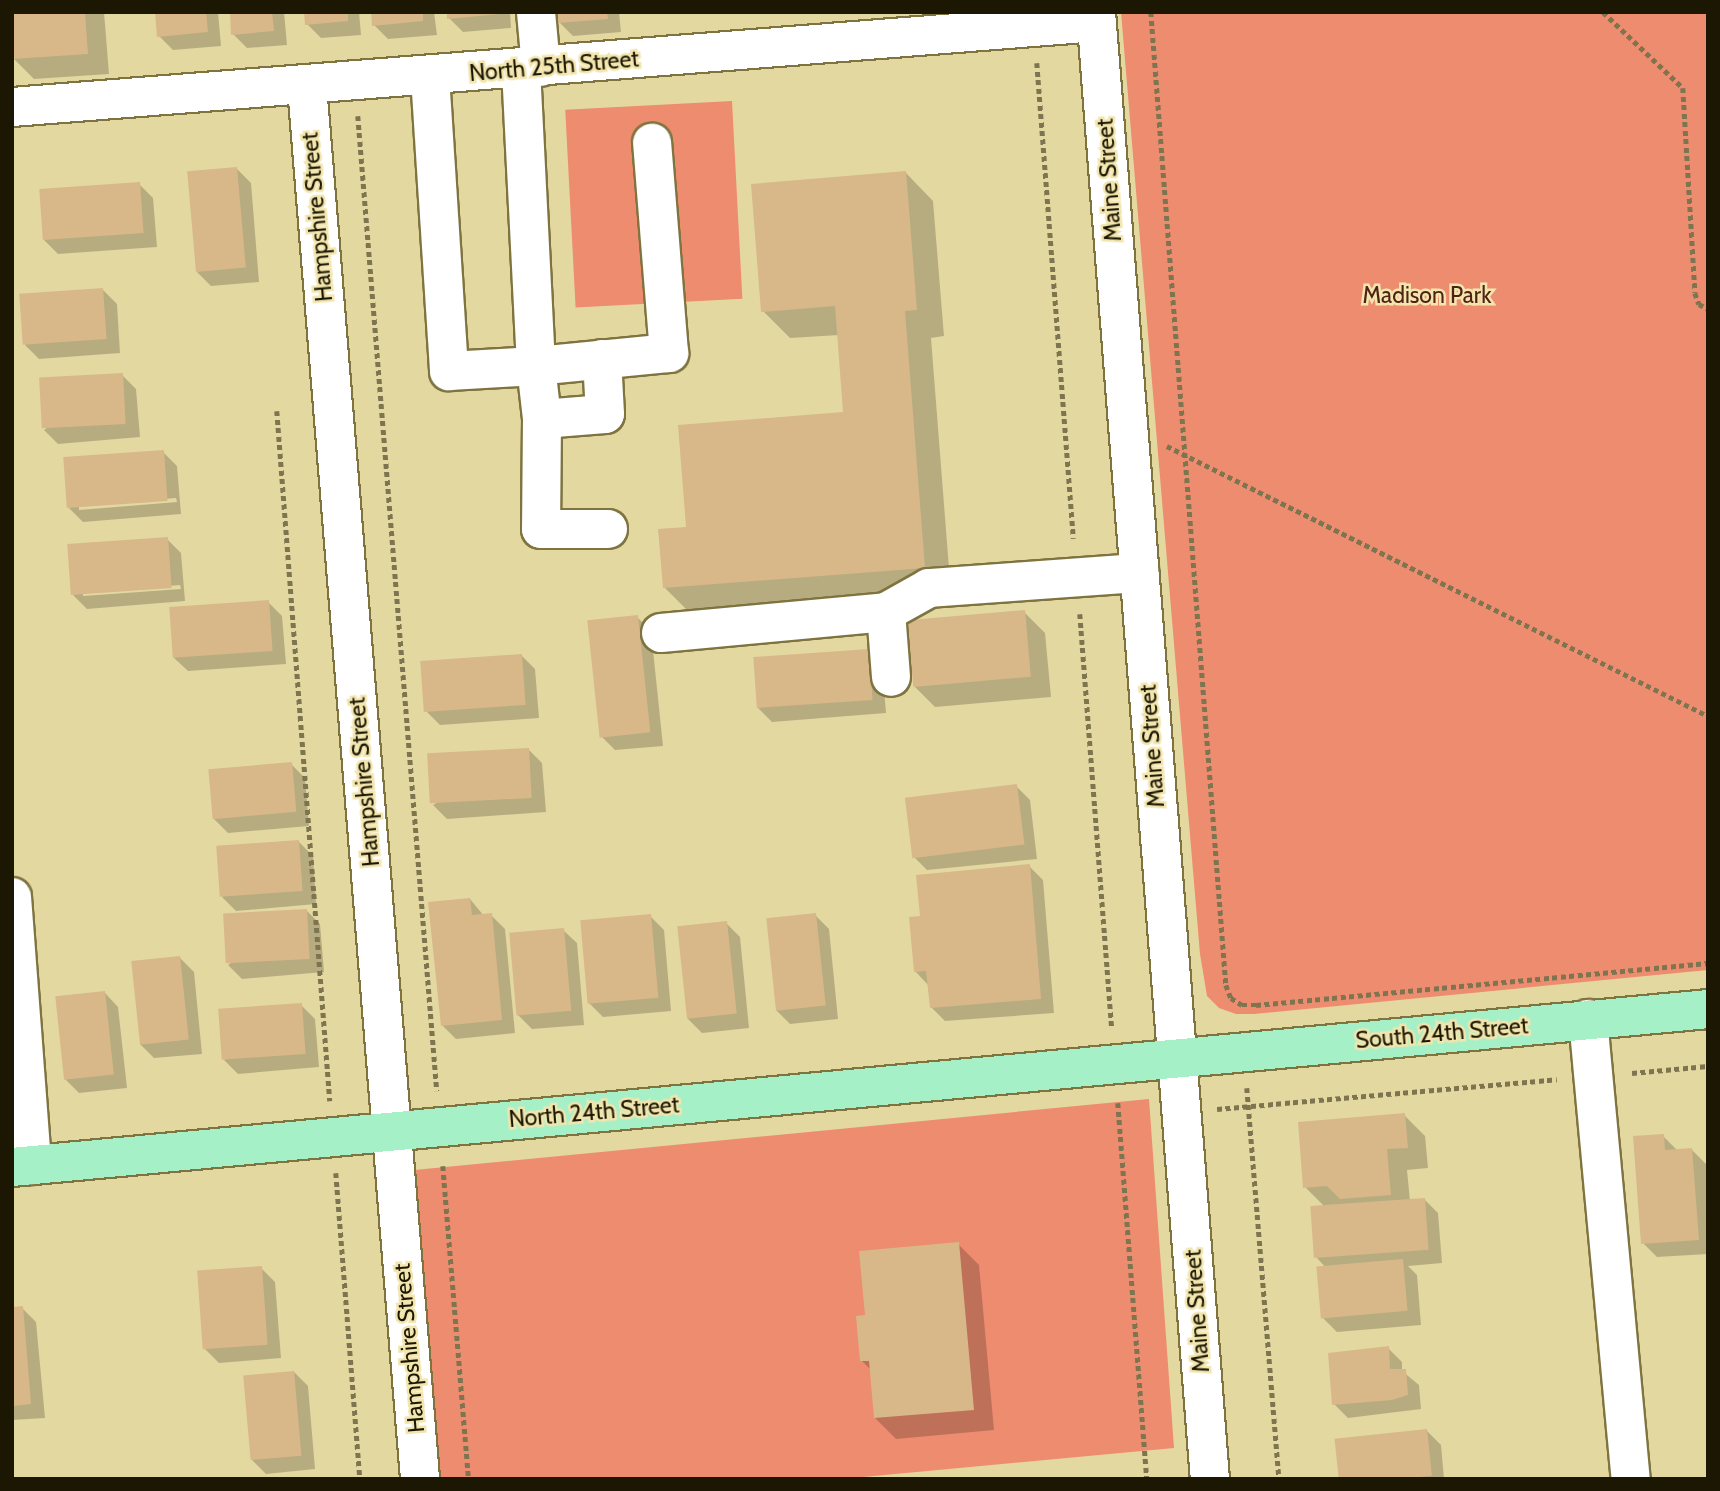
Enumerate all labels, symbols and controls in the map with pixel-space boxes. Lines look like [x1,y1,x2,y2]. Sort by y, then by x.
street label: North 25th Street [468,45,640,87]
street label: Maine Street [1091,118,1127,242]
street label: Hampshire Street [296,131,338,303]
park label: Madison Park [1363,281,1491,309]
street label: Maine Street [1134,684,1170,808]
street label: Hampshire Street [343,696,385,868]
street label: South 24th Street [1354,1012,1530,1054]
street label: North 24th Street [508,1091,680,1133]
street label: Maine Street [1179,1249,1215,1373]
street label: Hampshire Street [388,1262,430,1434]

